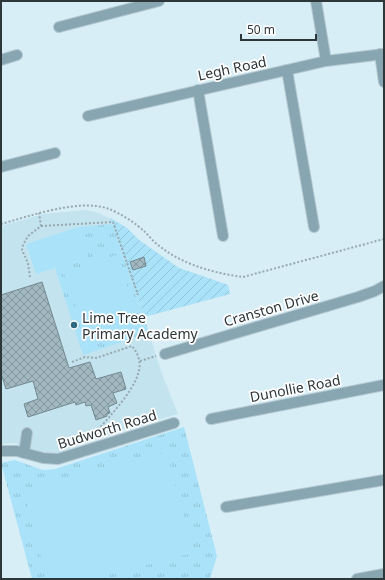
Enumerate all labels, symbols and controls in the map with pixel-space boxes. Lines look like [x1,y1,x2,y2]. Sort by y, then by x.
scale bar [241,16,316,42]
text: 50 m [247,21,275,38]
street label: Legh Road [196,51,268,85]
street label: Cranston Drive [221,285,321,331]
place label: Lime Tree Primary Academy [82,308,198,343]
marker: Lime Tree Primary Academy [69,320,79,330]
street label: Dunollie Road [248,370,342,406]
street label: Budworth Road [55,405,159,453]

